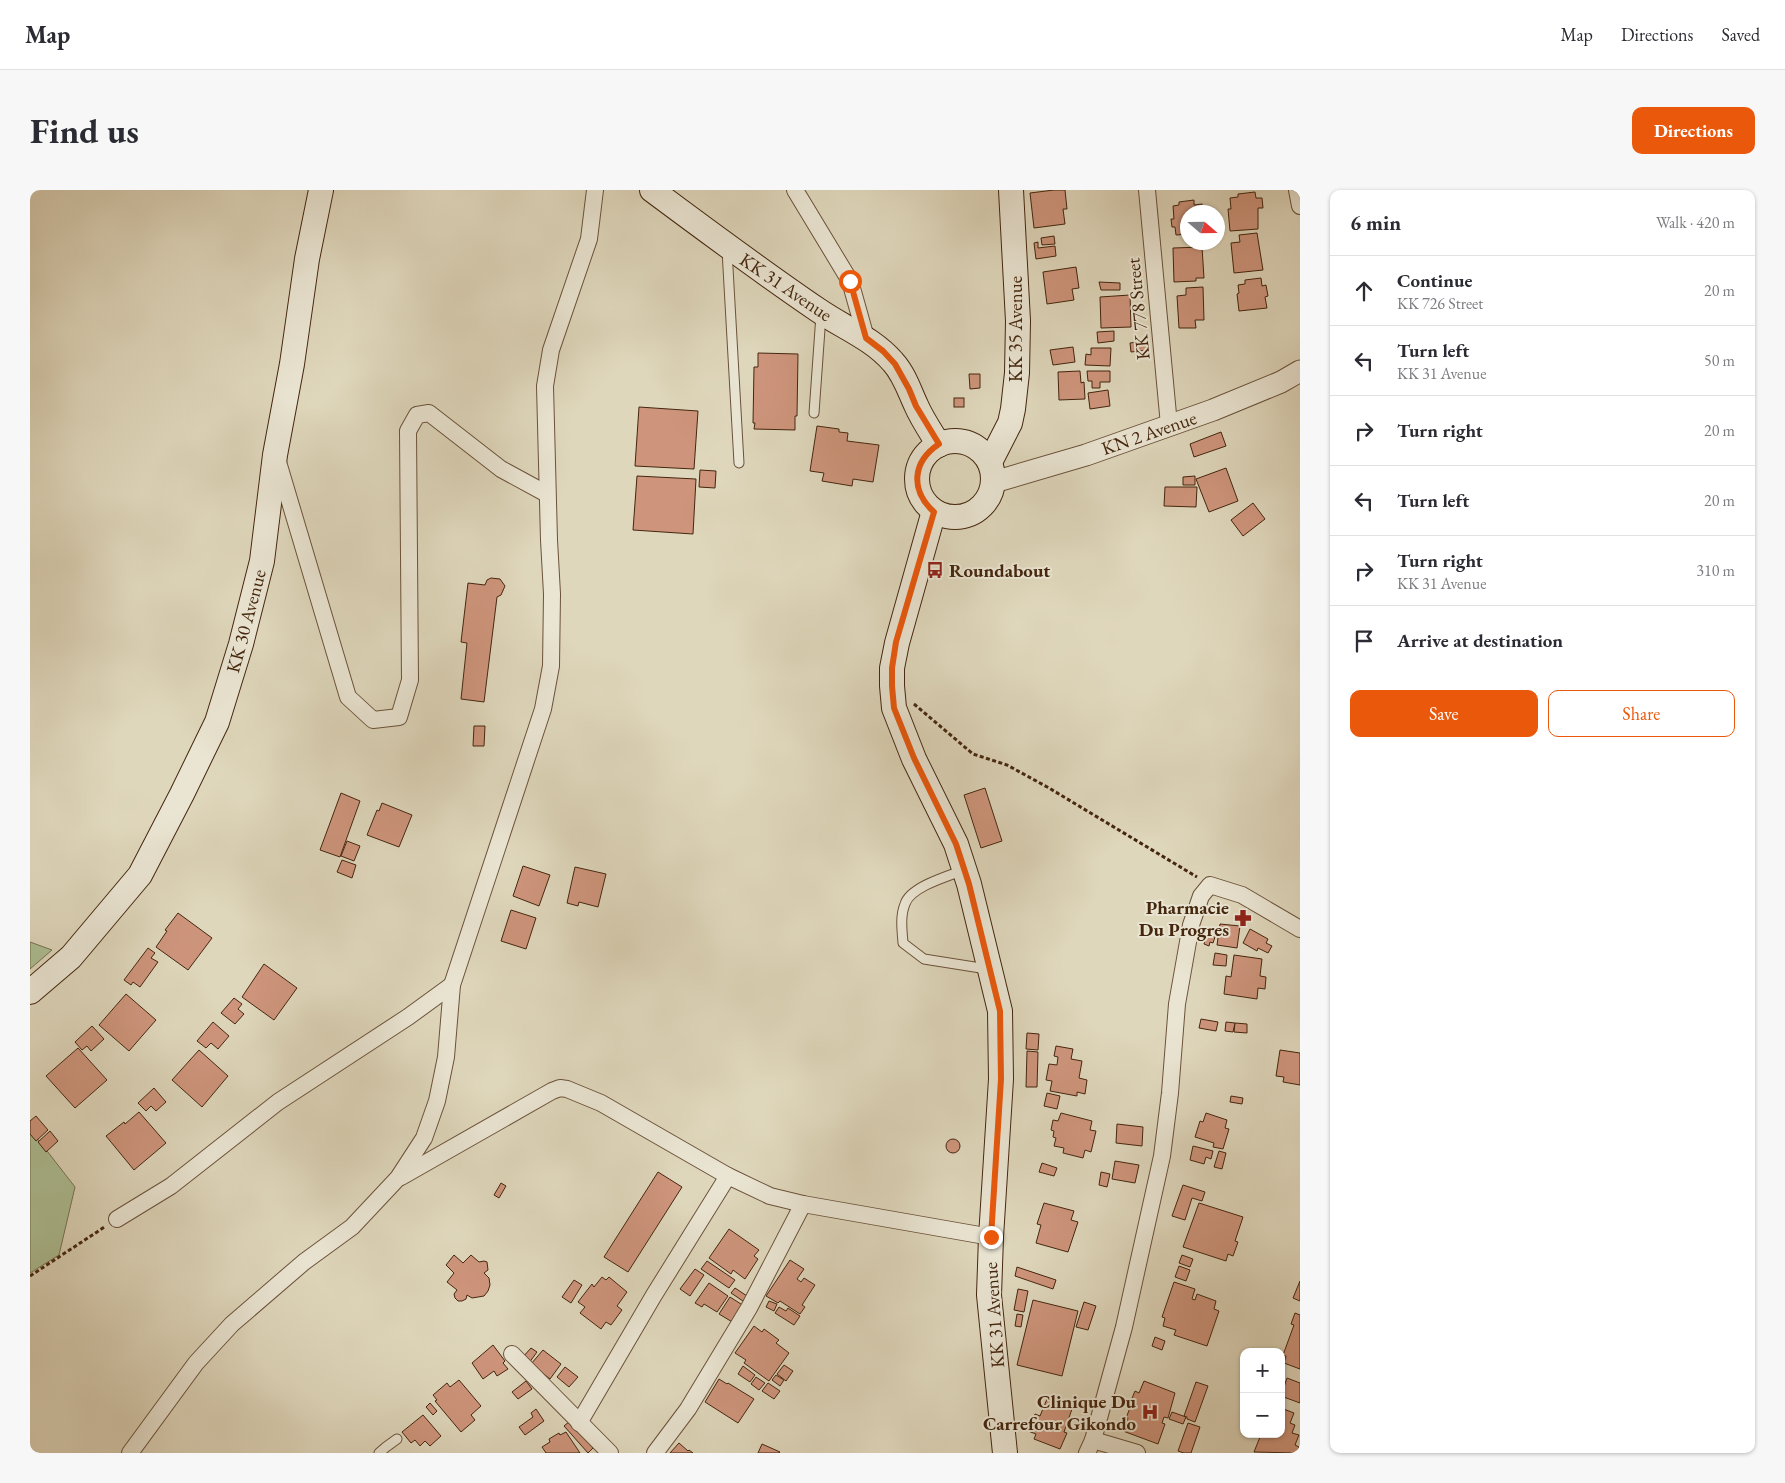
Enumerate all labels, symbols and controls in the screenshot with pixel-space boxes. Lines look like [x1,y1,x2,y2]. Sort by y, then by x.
text: Map [25,19,70,50]
text: Map [1561,23,1593,46]
text: Directions [1621,23,1693,46]
text: Saved [1721,23,1760,46]
button: Directions [1632,107,1755,154]
text: Find us [30,108,139,153]
north arrow [1180,205,1225,250]
text: 6 min [1350,209,1401,236]
text: Walk · 420 m [1656,212,1735,233]
street label: KK 31 Avenue [735,247,837,327]
street label: KK 778 Street [1120,257,1156,361]
text: Continue [1397,268,1472,293]
route start [839,270,862,293]
street label: KK 35 Avenue [1003,276,1028,382]
icon: ahead [1350,277,1378,305]
text: 20 m [1704,280,1735,301]
text: KK 726 Street [1397,293,1483,314]
text: Turn left [1397,338,1469,363]
icon: left [1350,347,1378,375]
text: 50 m [1704,350,1735,371]
text: KK 31 Avenue [1397,363,1486,384]
street label: KN 2 Avenue [1098,405,1200,461]
icon: right [1350,417,1378,445]
text: Turn right [1397,418,1483,443]
text: 20 m [1704,420,1735,441]
icon: left [1350,487,1378,515]
text: Turn left [1397,488,1469,513]
text: 20 m [1704,490,1735,511]
text: Turn right [1397,548,1483,573]
icon: right [1350,557,1378,585]
place label: Roundabout [949,558,1051,583]
bus stop icon: Roundabout [925,560,945,580]
text: 310 m [1696,560,1735,581]
street label: KK 30 Avenue [220,566,272,676]
text: KK 31 Avenue [1397,573,1486,594]
icon: arrive [1350,627,1378,655]
text: Arrive at destination [1397,628,1563,653]
button: Save [1350,690,1538,737]
button: Share [1548,690,1735,737]
place label: Pharmacie Du Progres [1139,895,1229,942]
pharmacy icon: Pharmacie Du Progres [1233,908,1253,928]
route end [980,1226,1003,1249]
street label: KK 31 Avenue [978,1261,1010,1369]
map controls [1240,1348,1285,1438]
button: + [1240,1348,1285,1393]
place label: Clinique Du Carrefour Gikondo [983,1389,1137,1436]
button: − [1240,1393,1285,1438]
hospital icon: Clinique Du Carrefour Gikondo [1140,1402,1160,1422]

